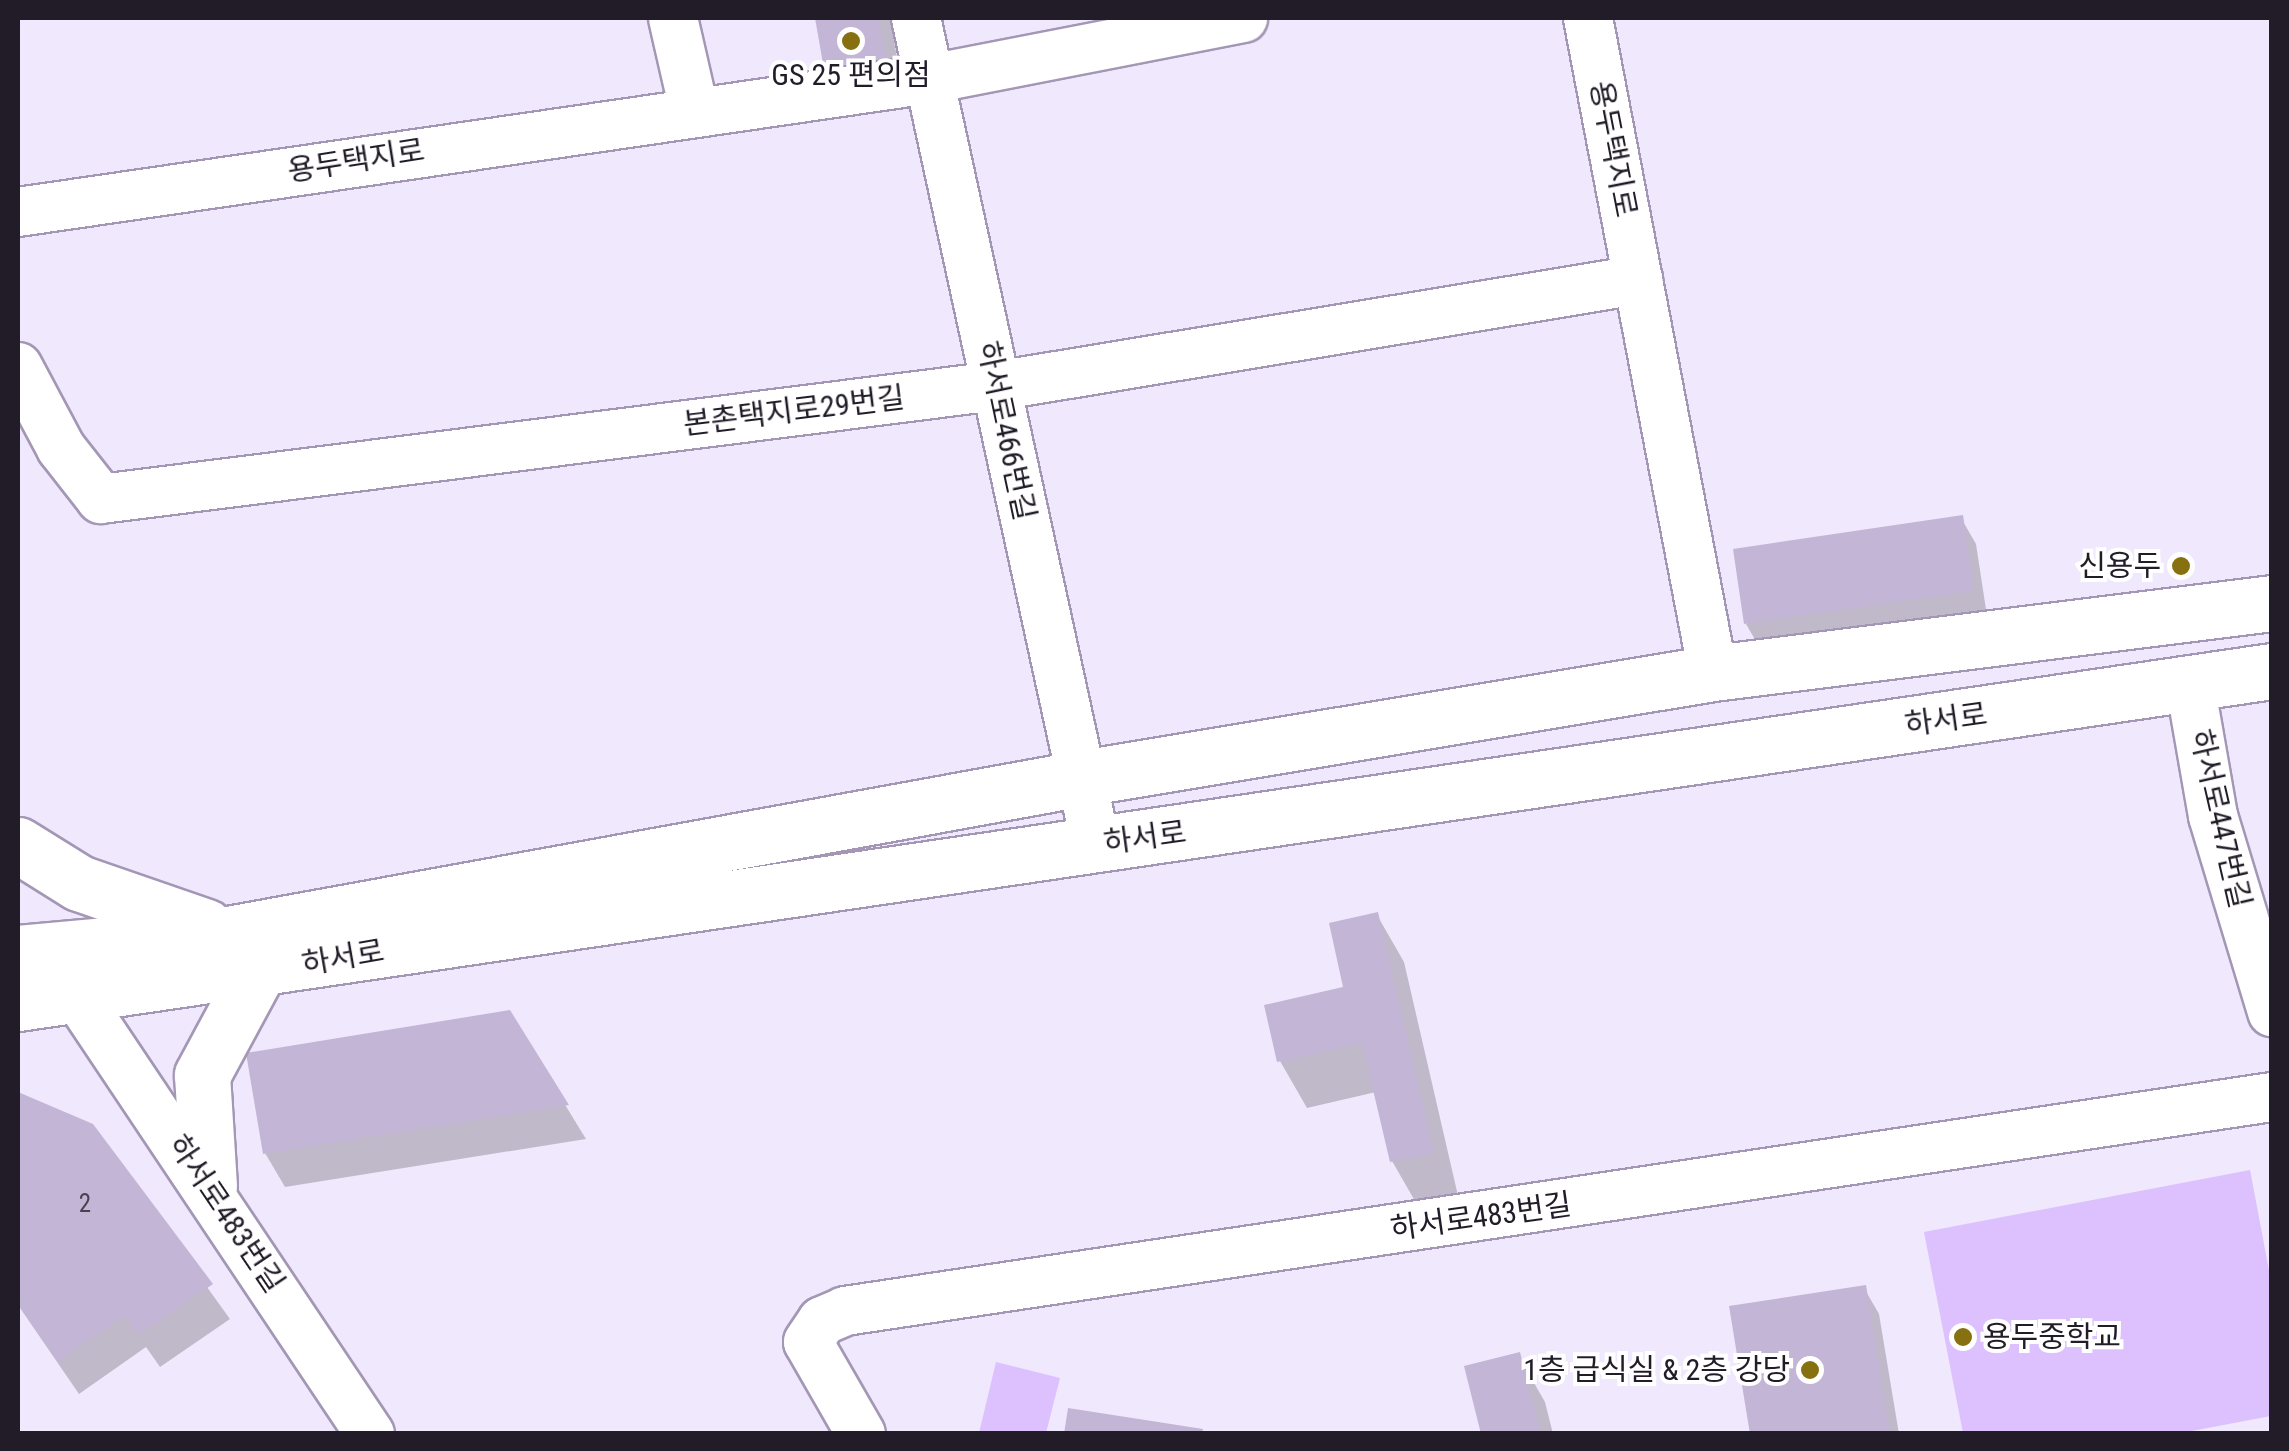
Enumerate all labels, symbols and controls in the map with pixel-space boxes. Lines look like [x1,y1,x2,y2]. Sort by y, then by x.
marker: GS 25 편의점 [840,30,862,52]
place label: GS 25 편의점 [771,57,931,93]
street label: 용두택지로 [1582,78,1644,220]
street label: 용두택지로 [285,132,427,190]
street label: 하서로466번길 [969,338,1043,524]
street label: 본촌택지로29번길 [681,380,907,442]
place label: 신용두 [2078,548,2161,584]
marker: 신용두 [2170,555,2192,577]
street label: 하서로 [1902,696,1990,744]
street label: 하서로447번길 [2182,726,2258,912]
street label: 하서로 [1101,814,1189,862]
street label: 하서로 [299,933,387,983]
street label: 하서로483번길 [160,1128,292,1300]
street label: 하서로483번길 [1388,1186,1574,1248]
house number: 2 [79,1189,91,1219]
place label: 용두중학교 [1983,1319,2121,1355]
marker: 용두중학교 [1952,1326,1974,1348]
place label: 1층 급식실 & 2층 강당 [1523,1352,1790,1388]
marker: 1층 급식실 & 2층 강당 [1799,1359,1821,1381]

